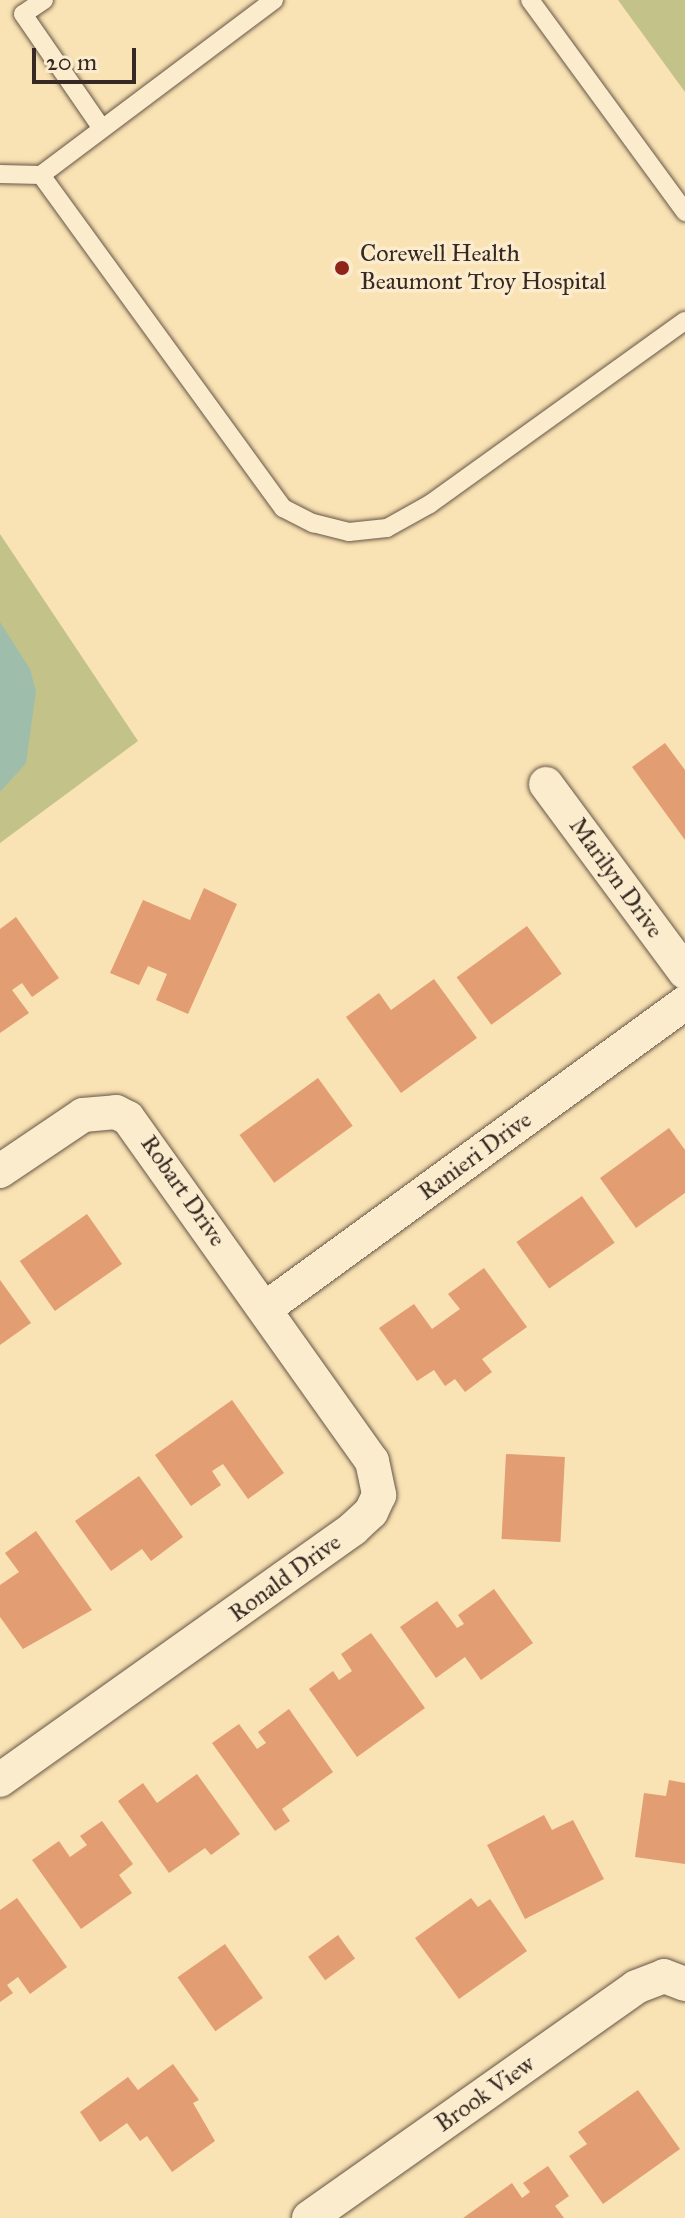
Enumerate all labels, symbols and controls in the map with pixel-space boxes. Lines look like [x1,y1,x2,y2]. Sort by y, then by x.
scale bar [36,32,140,82]
text: 20 m [46,47,97,77]
place label: Corewell Health Beaumont Troy Hospital [360,240,606,296]
marker: Corewell Health Beaumont Troy Hospital [331,257,353,279]
street label: Marilyn Drive [563,812,669,944]
street label: Ranieri Drive [413,1105,537,1207]
street label: Robart Drive [134,1130,232,1252]
street label: Ronald Drive [223,1528,347,1628]
street label: Brook View [430,2049,540,2139]

